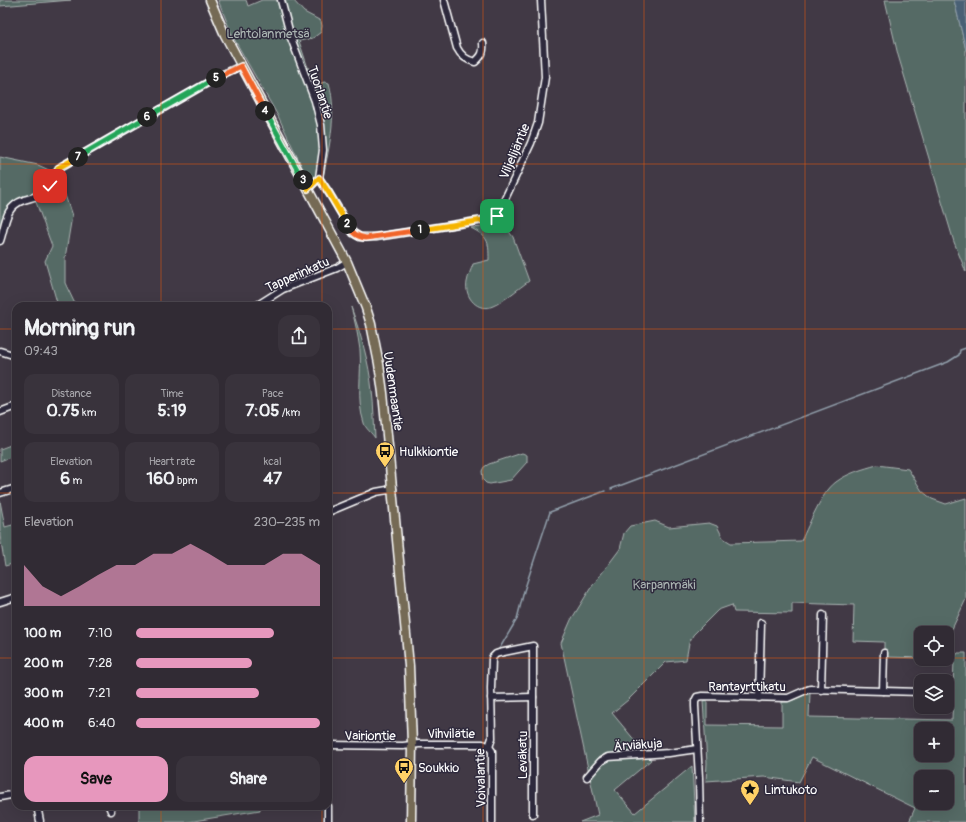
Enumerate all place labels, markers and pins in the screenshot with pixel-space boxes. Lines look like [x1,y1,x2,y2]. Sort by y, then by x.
pin: 5 [206,68,226,88]
pin: 4 [255,101,275,121]
pin: 6 [137,107,157,127]
pin: 7 [68,147,88,167]
pin [33,169,67,203]
pin: 3 [293,170,313,190]
pin [480,199,514,233]
pin: 2 [337,214,357,234]
pin: 1 [410,220,430,240]
bus stop icon: Hulkkiontie [374,440,396,468]
place label: Hulkkiontie [399,444,459,460]
bus stop icon: Soukkio [393,756,415,784]
place label: Soukkio [418,760,459,776]
place icon: Lintukoto [739,778,761,806]
place label: Lintukoto [764,782,817,798]

